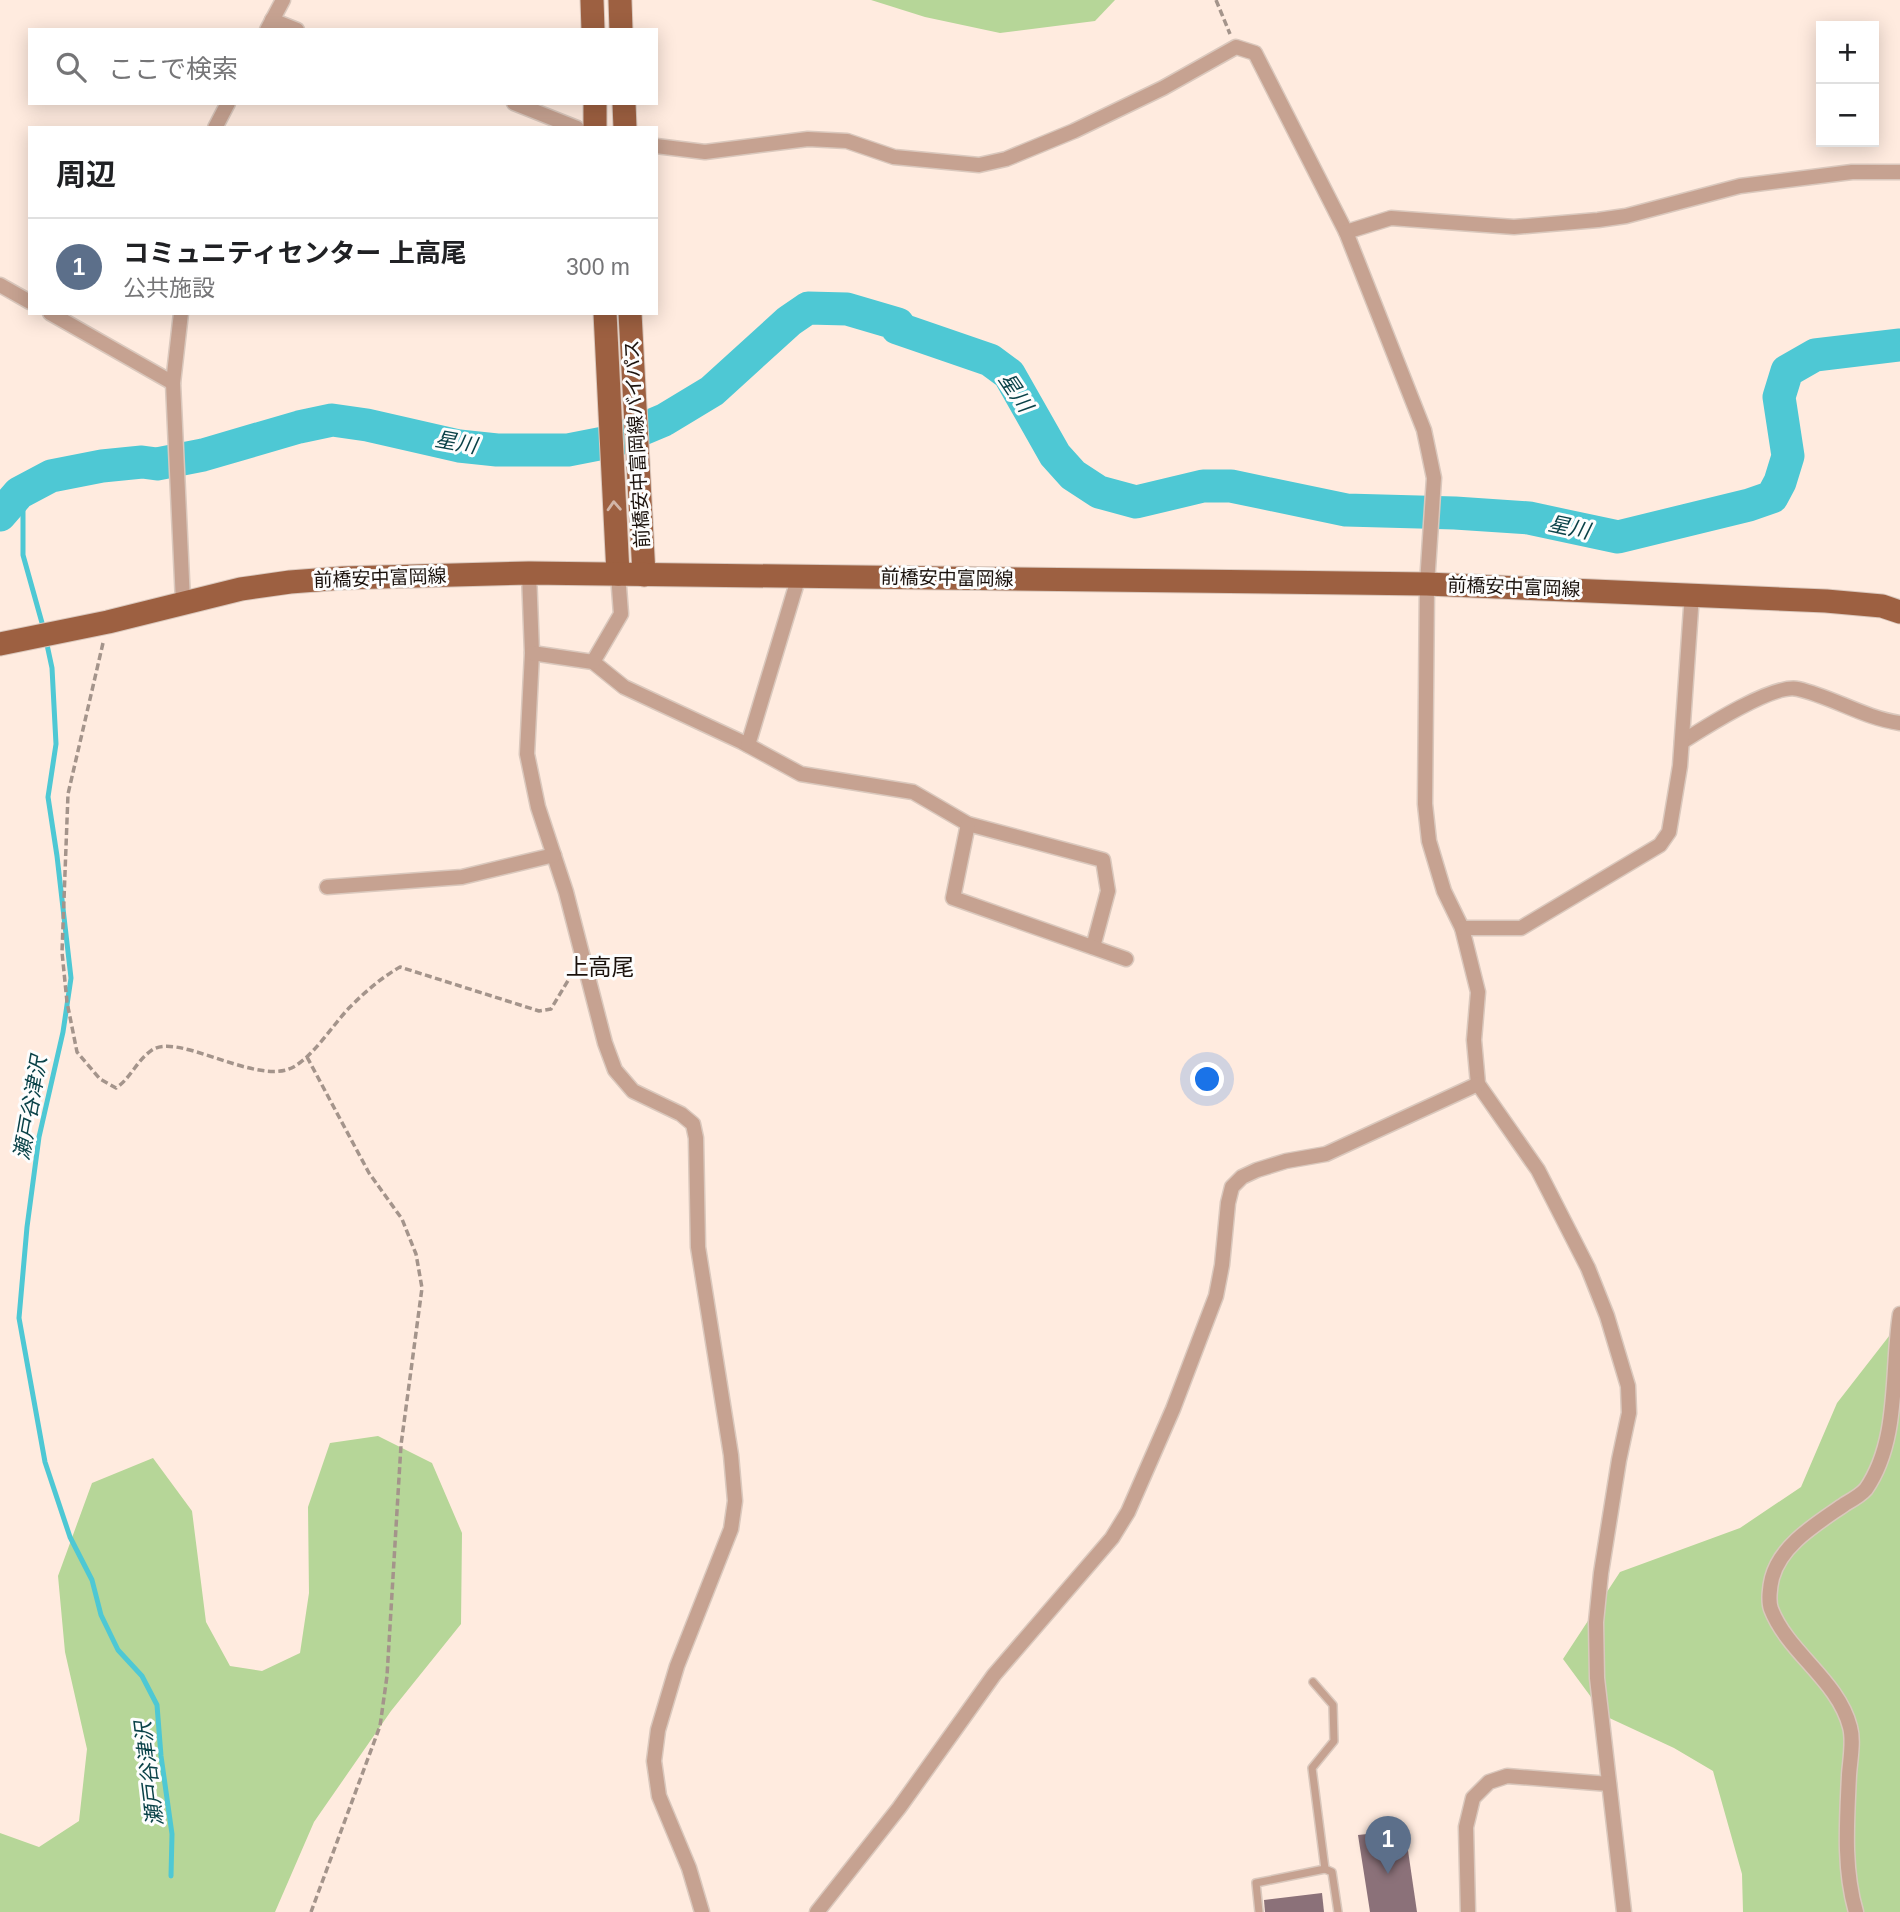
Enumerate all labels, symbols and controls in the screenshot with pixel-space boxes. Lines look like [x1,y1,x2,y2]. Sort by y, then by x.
map controls [1816,21,1879,147]
button: + [1816,21,1879,84]
search box [28,28,658,105]
icon: search [52,48,90,86]
text: ここで検索 [108,54,238,84]
button: − [1816,84,1879,147]
text: 周辺 [56,158,116,191]
text: コミュニティセンター 上高尾 [123,238,467,268]
text: 1 [73,254,85,280]
text: 300 m [566,254,630,280]
text: 公共施設 [123,275,215,301]
street label: 前橋安中富岡線バイパス [621,339,653,549]
water label: 星川 [995,368,1038,417]
water label: 星川 [433,427,481,457]
one-way arrow [607,500,622,511]
water label: 星川 [1546,511,1594,543]
street label: 前橋安中富岡線 [313,565,447,591]
street label: 前橋安中富岡線 [880,566,1014,590]
street label: 前橋安中富岡線 [1447,574,1581,600]
district label: 上高尾 [566,954,635,980]
water label: 瀬戸谷津沢 [10,1051,51,1162]
your location [1190,1062,1224,1096]
water label: 瀬戸谷津沢 [131,1718,167,1828]
pin: 1 [1365,1816,1411,1874]

